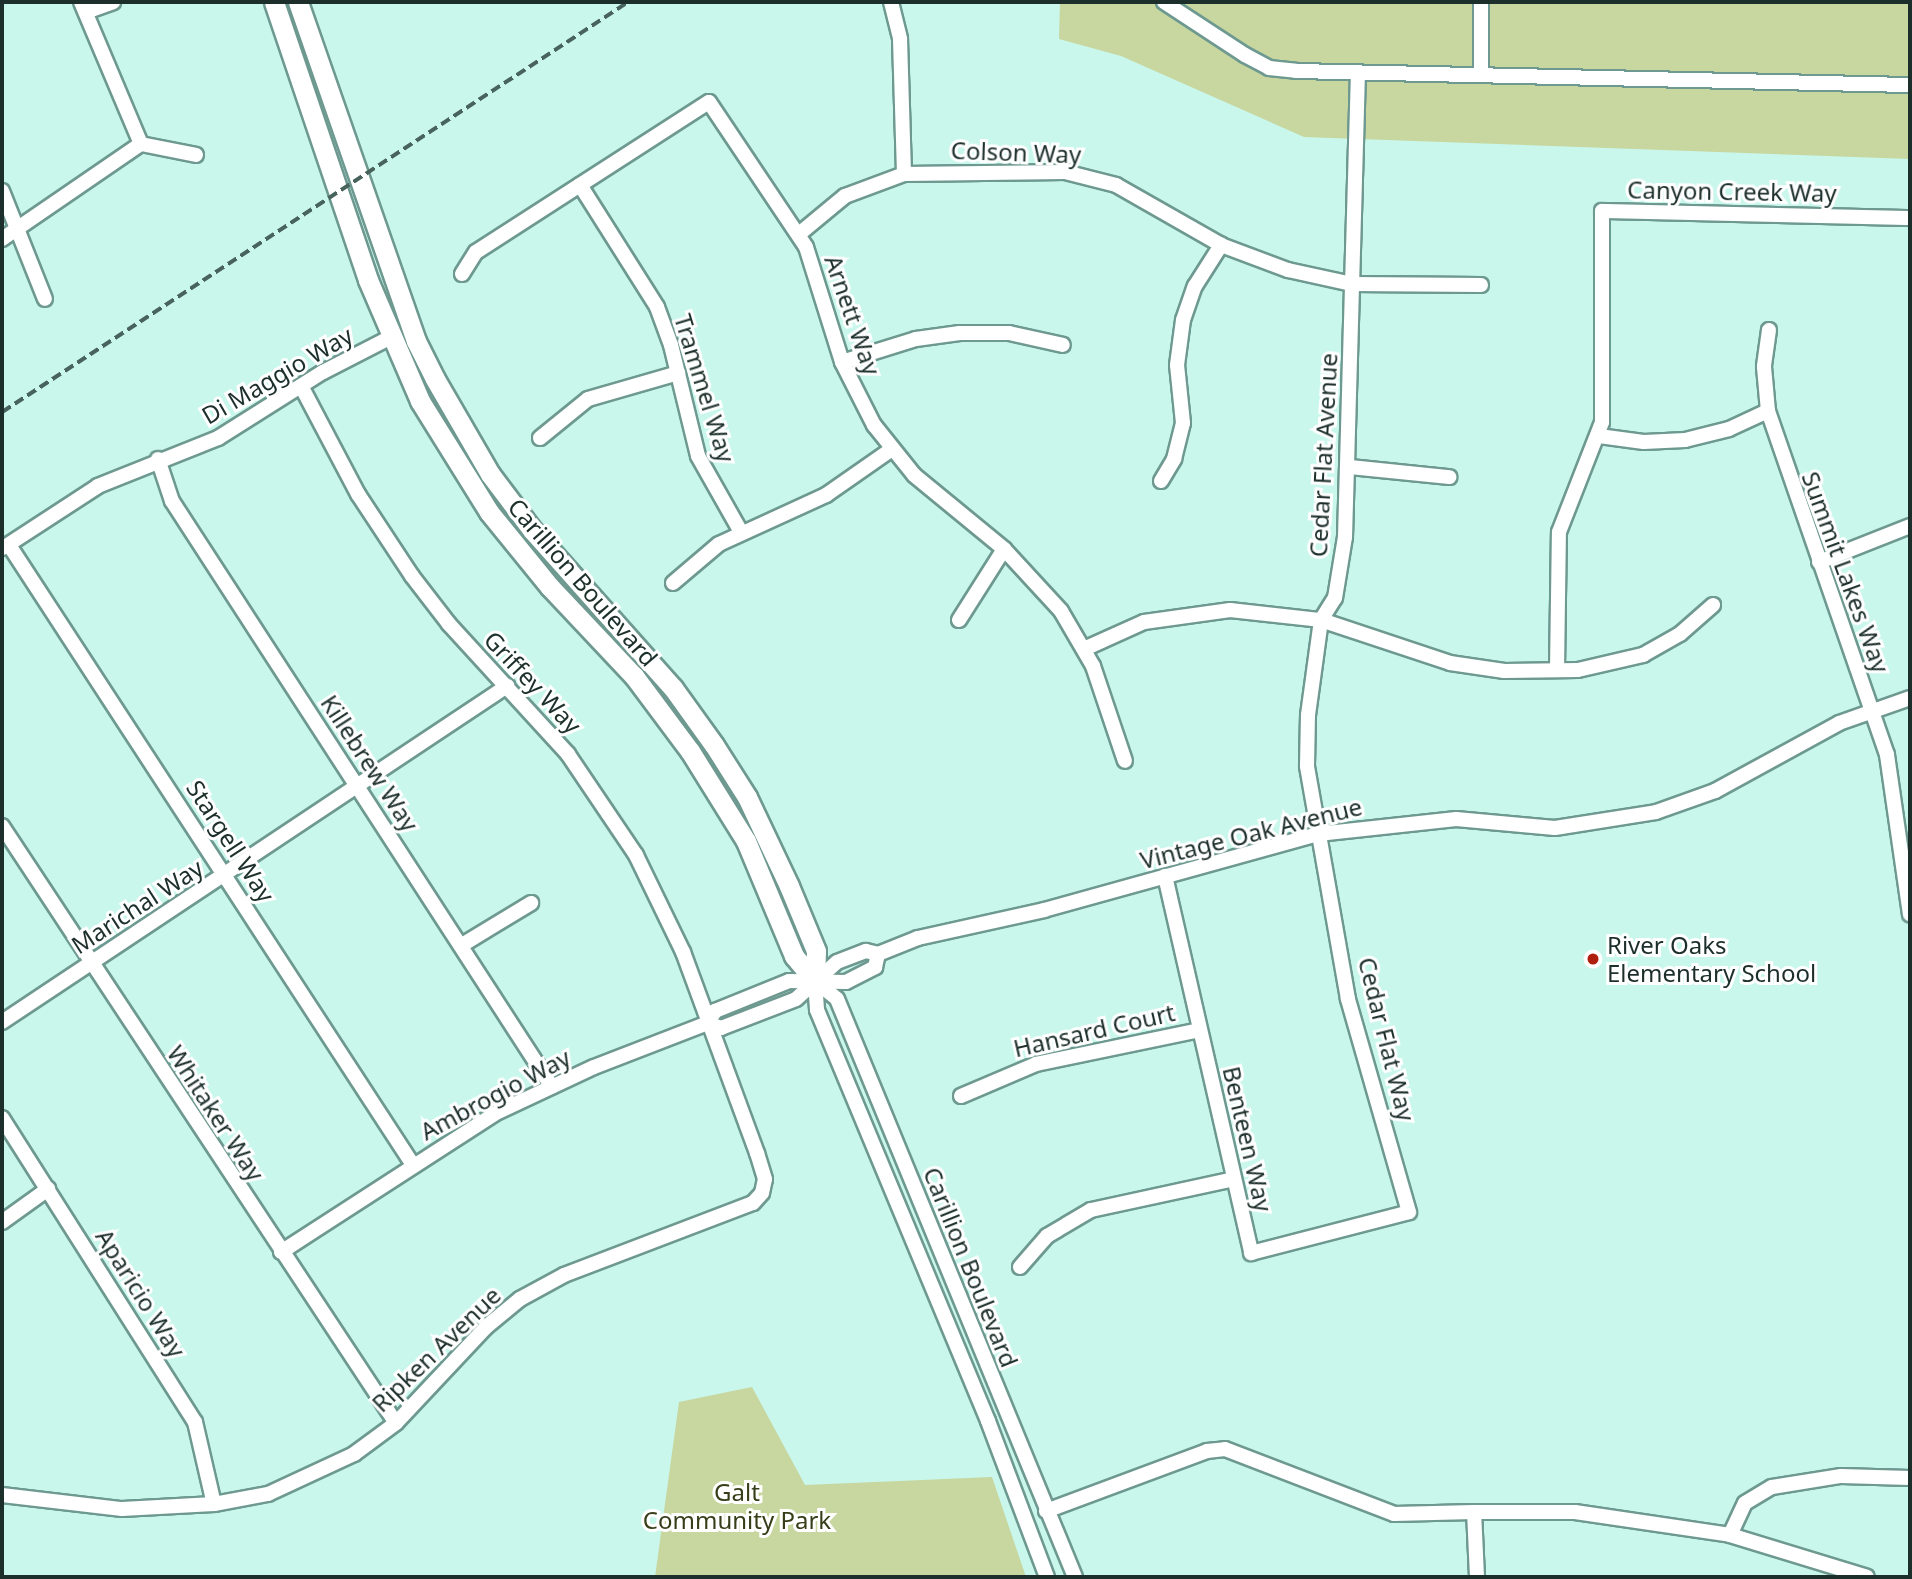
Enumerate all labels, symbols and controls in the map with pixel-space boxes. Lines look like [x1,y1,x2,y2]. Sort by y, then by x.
street label: Colson Way [950,135,1082,169]
street label: Canyon Creek Way [1627,175,1837,207]
street label: Arnett Way [819,251,887,379]
street label: Trammel Way [669,310,741,466]
street label: Di Maggio Way [197,320,357,430]
street label: Cedar Flat Avenue [1303,352,1343,558]
street label: Summit Lakes Way [1796,468,1896,676]
street label: Carillion Boulevard [502,492,664,672]
street label: Griffey Way [478,625,588,739]
street label: Killebrew Way [315,689,425,837]
street label: Stargell Way [181,775,281,907]
street label: Vintage Oak Avenue [1137,791,1365,875]
street label: Marichal Way [66,853,208,959]
place label: River Oaks Elementary School [1607,931,1816,987]
marker: River Oaks Elementary School [1585,951,1601,967]
street label: Cedar Flat Way [1353,954,1421,1124]
street label: Hansard Court [1011,997,1177,1063]
street label: Whitaker Way [162,1040,270,1186]
street label: Ambrogio Way [415,1042,575,1146]
street label: Benteen Way [1217,1064,1279,1214]
street label: Carillion Boulevard [918,1163,1024,1371]
street label: Aparicio Way [90,1224,192,1362]
street label: Ripken Avenue [366,1280,506,1418]
park label: Galt Community Park [643,1478,831,1534]

